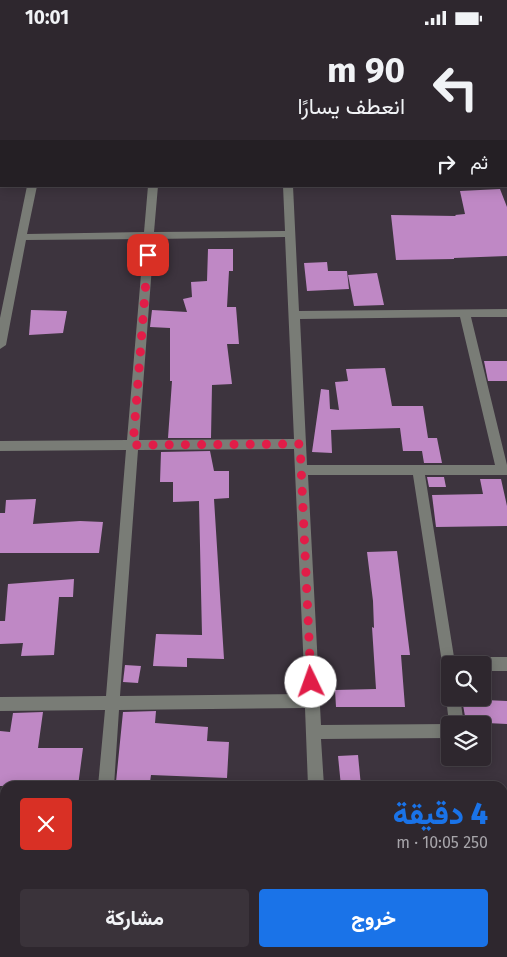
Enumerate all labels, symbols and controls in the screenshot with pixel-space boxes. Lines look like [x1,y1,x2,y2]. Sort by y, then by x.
text: 10:01 [25,6,69,29]
text: 90 m [327,49,405,91]
icon: left [423,55,488,120]
text: انعطف يسارًا [298,93,405,120]
icon: right [432,150,460,178]
text: ثم [470,151,488,174]
pin [127,234,169,276]
icon: arrive [134,241,162,269]
position arrow [284,655,336,707]
map controls [441,656,491,766]
button: search [441,656,491,706]
button: layers [441,716,491,766]
text: 4 دقيقة [393,796,488,832]
button: close [20,798,72,850]
text: 250 m · 10:05 [396,833,488,852]
button: مشاركة [20,889,249,947]
button: خروج [259,889,488,947]

